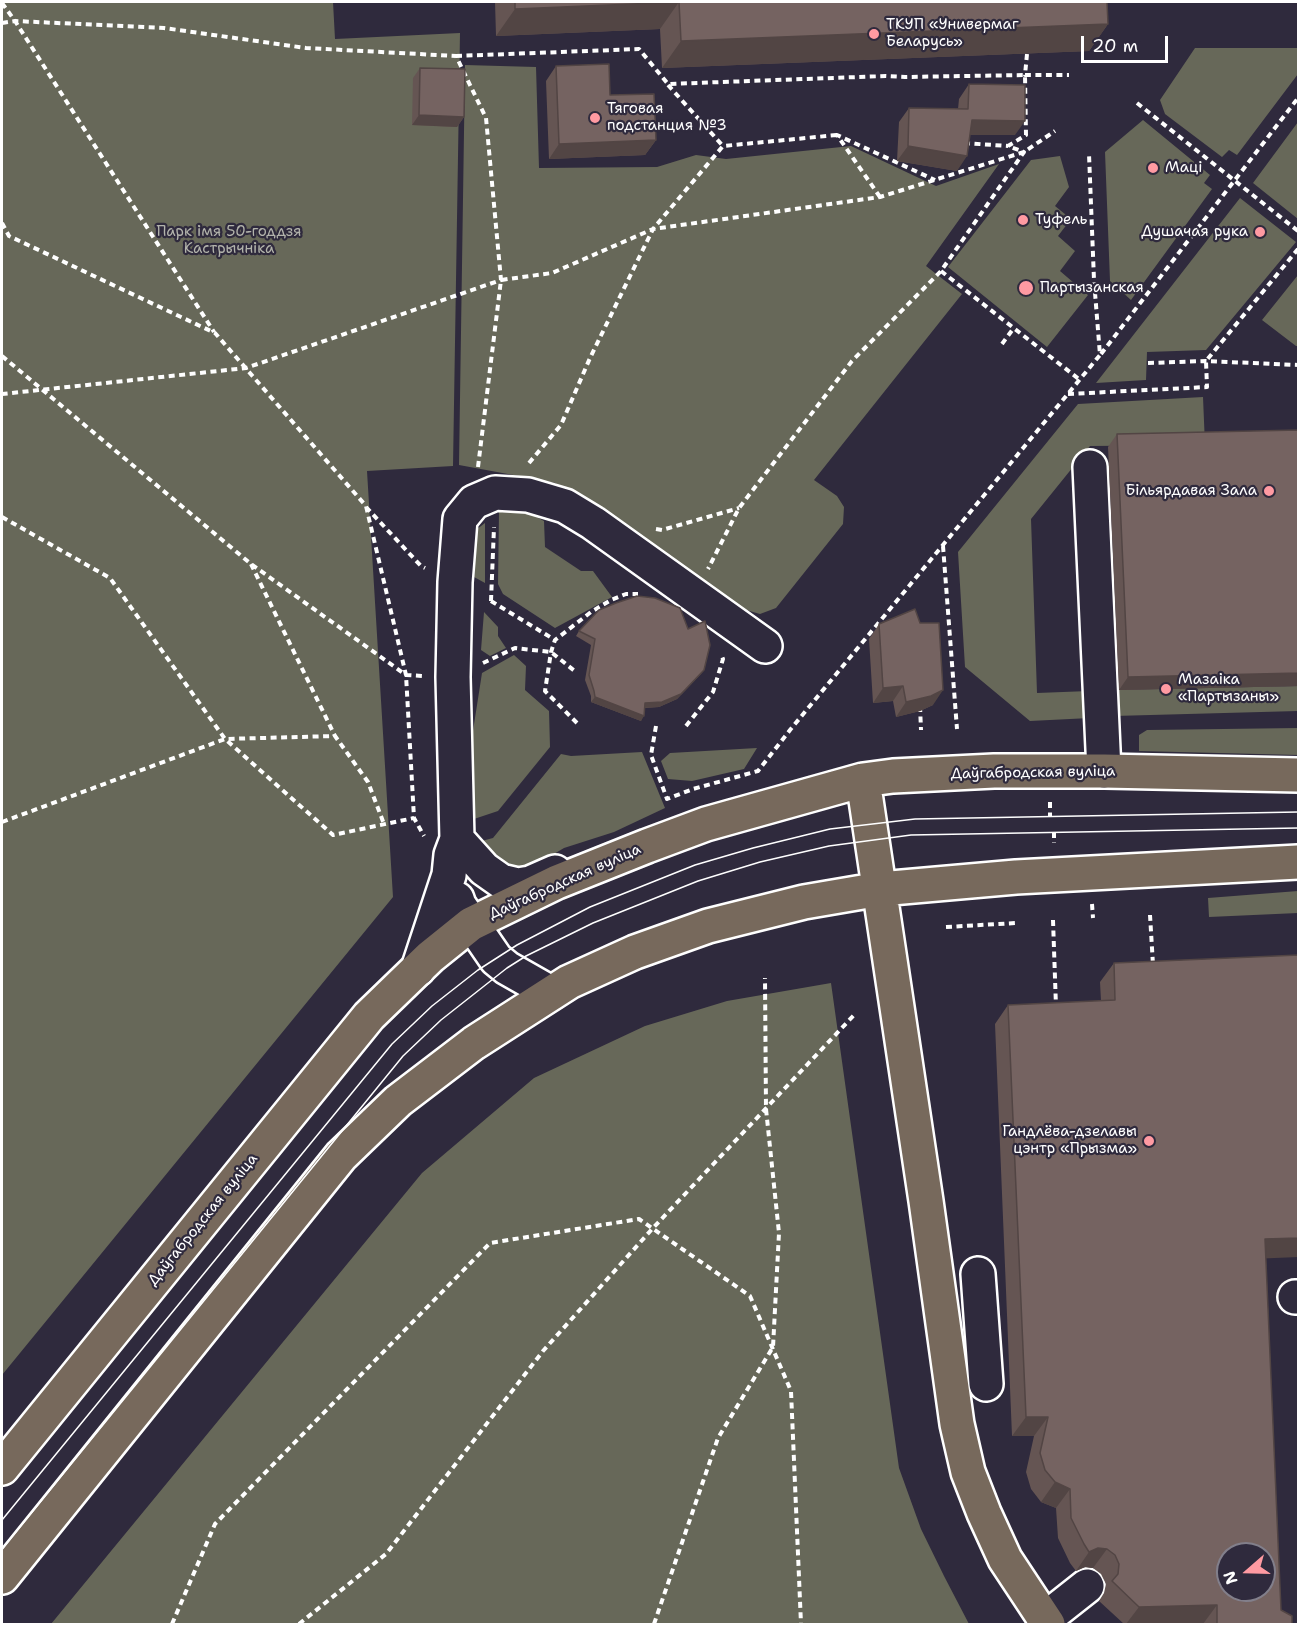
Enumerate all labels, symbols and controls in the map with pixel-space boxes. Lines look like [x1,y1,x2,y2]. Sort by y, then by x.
place label: ТКУП «Универмаг Беларусь» [886,16,1019,51]
scale bar [1084,24,1171,62]
marker: ТКУП «Универмаг Беларусь» [867,27,881,41]
text: 20 m [1092,34,1138,58]
place label: Тяговая подстанция №3 [607,100,727,135]
marker: Тяговая подстанция №3 [588,111,602,125]
place label: Маці [1165,159,1202,177]
marker: Маці [1146,161,1160,175]
place label: Туфель [1035,211,1087,229]
marker: Туфель [1016,213,1030,227]
park label: Парк імя 50-годдзя Кастрычніка [156,223,302,258]
place label: Душачая рука [1141,223,1248,241]
marker: Душачая рука [1253,225,1267,239]
marker: Партызанская [1017,279,1035,297]
place label: Партызанская [1040,279,1144,297]
place label: Більярдавая Зала [1125,482,1257,500]
marker: Більярдавая Зала [1262,484,1276,498]
place label: Мазаіка «Партызаны» [1178,671,1279,706]
marker: Мазаіка «Партызаны» [1159,682,1173,696]
street label: Даўгабродская вуліца [951,763,1115,783]
street label: Даўгабродская вуліца [486,840,644,924]
place label: Гандлёва-дзелавы цэнтр «Прызма» [1002,1123,1137,1158]
marker: Гандлёва-дзелавы цэнтр «Прызма» [1142,1134,1156,1148]
street label: Даўгабродская вуліца [144,1150,262,1290]
north arrow [1216,1542,1276,1602]
text: N [1218,1568,1243,1587]

